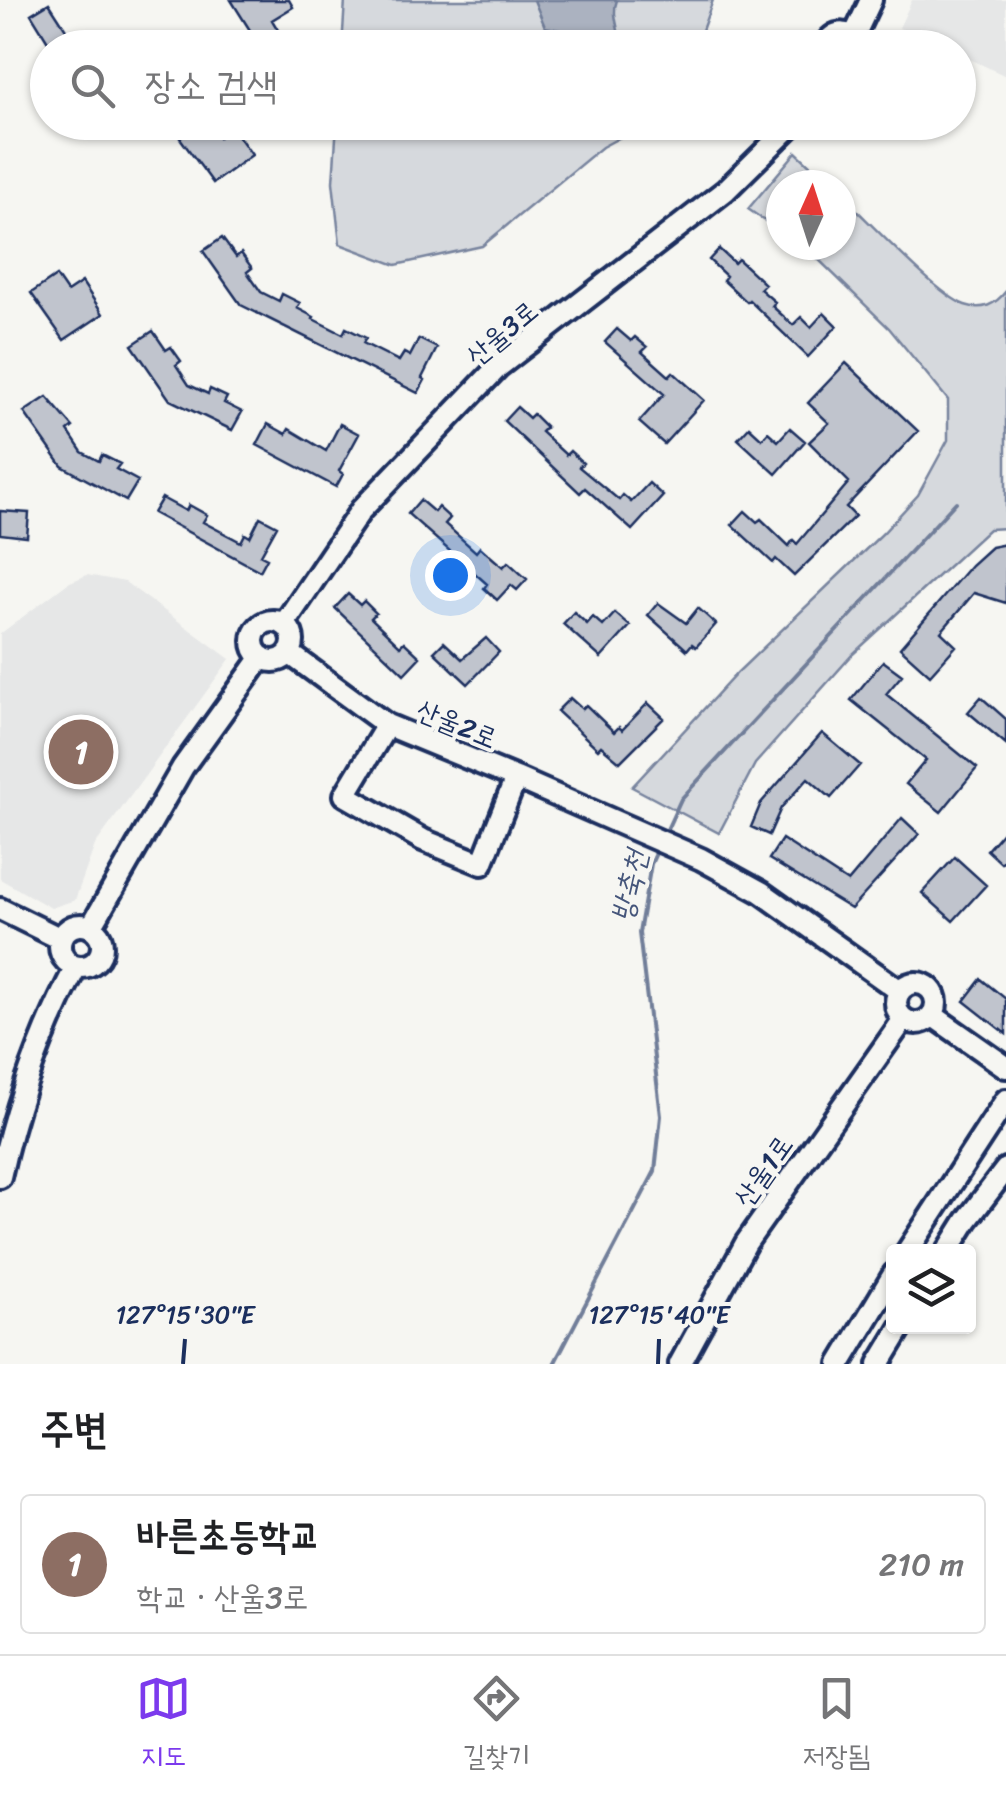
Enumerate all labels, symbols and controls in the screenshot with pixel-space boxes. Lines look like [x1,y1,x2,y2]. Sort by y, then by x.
search box [30,30,976,140]
text: 장소 검색 [145,52,277,119]
icon: search [65,58,120,113]
north arrow [766,170,856,260]
street label: 산울3로 [454,288,550,378]
your location [425,550,476,601]
street label: 산울2로 [409,686,505,762]
pin: 1 [48,714,114,790]
water label: 방축천 [595,842,664,927]
street label: 산울1로 [720,1124,806,1218]
map controls [886,1244,976,1334]
button: layers [886,1244,976,1334]
text: 127°15'30"E [115,1292,257,1337]
text: 127°15'40"E [588,1292,732,1337]
text: 주변 [40,1392,108,1466]
text: 바른초등학교 [137,1502,320,1569]
text: 1 [68,1536,81,1593]
text: 210 m [879,1536,964,1593]
text: 학교 · 산울3로 [137,1569,309,1626]
tab: 지도 [136,1671,191,1780]
tab: 길찾기 [463,1671,531,1780]
tab: 저장됨 [802,1671,870,1780]

